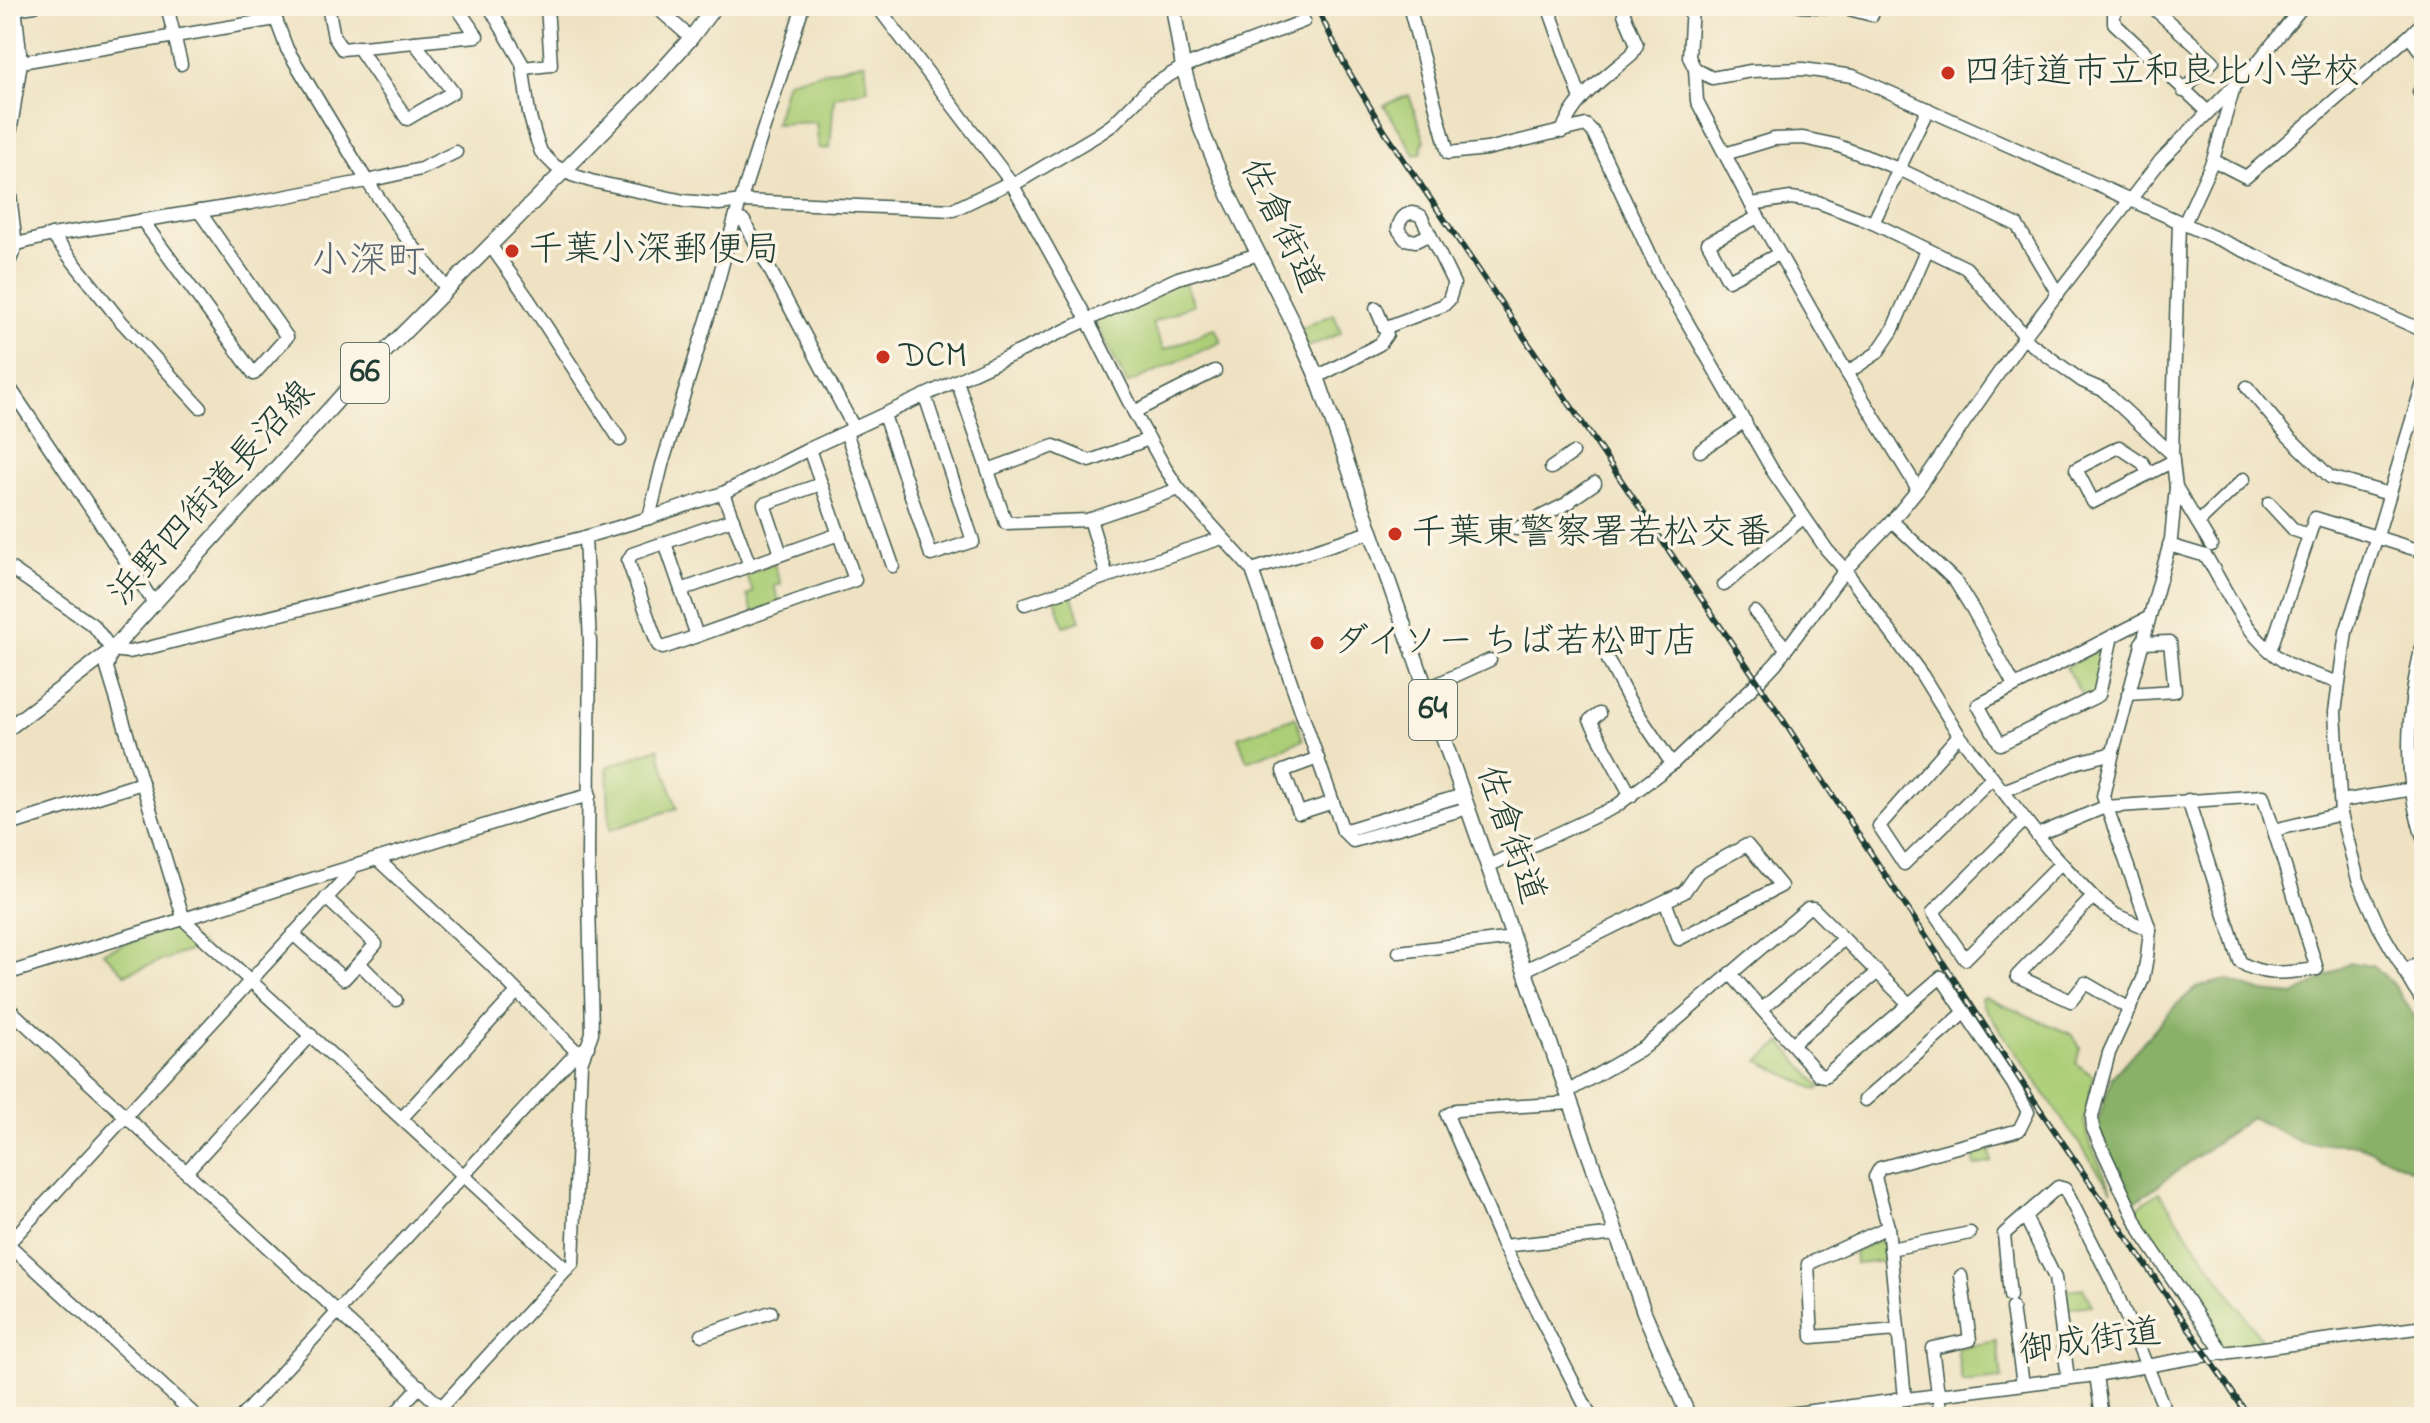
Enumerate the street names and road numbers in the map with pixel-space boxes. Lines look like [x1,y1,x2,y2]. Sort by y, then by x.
street label: 佐倉街道 [1225,150,1335,302]
road number: 66 [341,343,389,403]
street label: 浜野四街道長沼線 [97,369,329,619]
road number: 64 [1409,680,1457,740]
street label: 佐倉街道 [1461,758,1557,912]
street label: 御成街道 [2015,1307,2165,1379]

